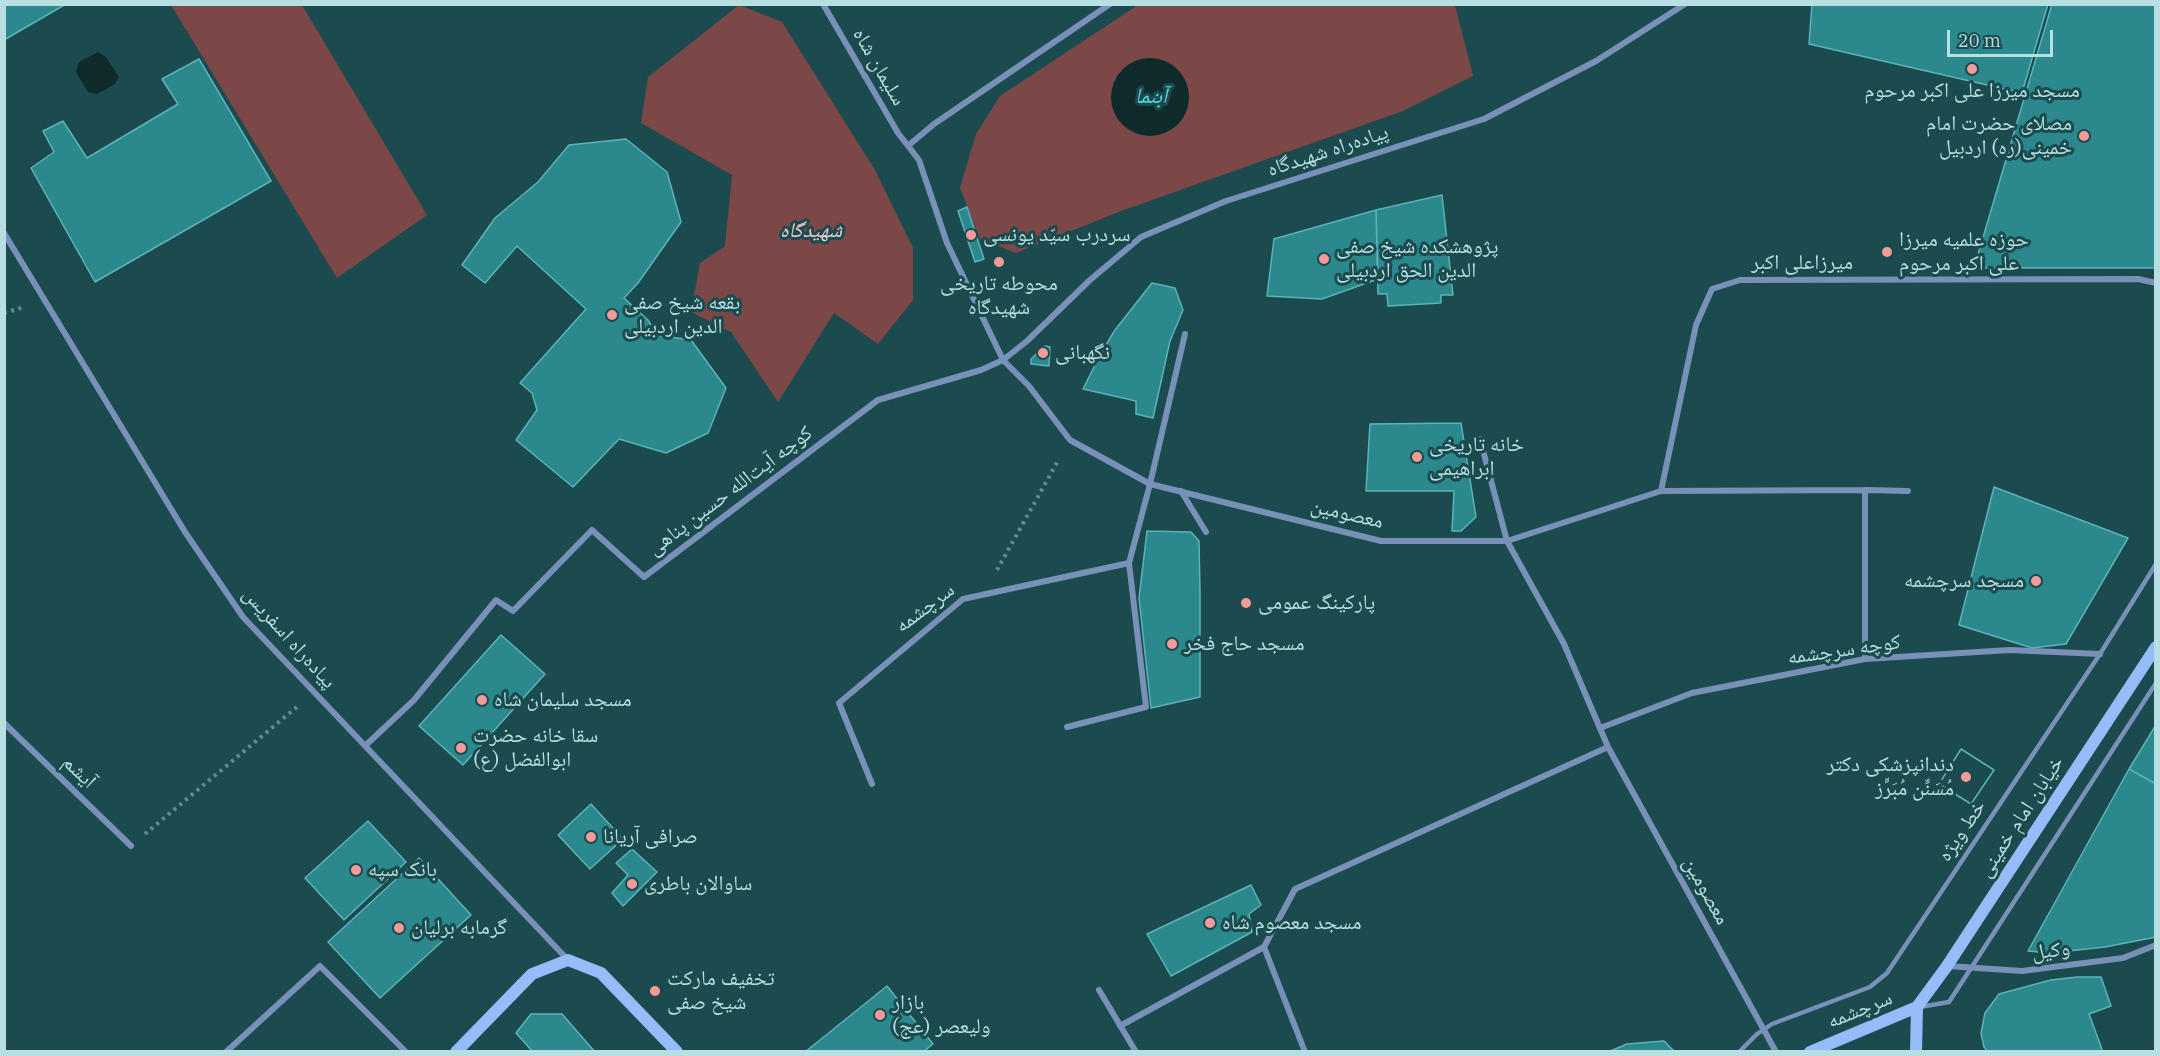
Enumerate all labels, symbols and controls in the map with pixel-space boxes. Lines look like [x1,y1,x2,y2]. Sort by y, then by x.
scale bar [1950,18,2056,56]
street label: سلیمان شاه [847,24,911,110]
text: 20 m [1958,29,2001,52]
marker: مسجد میرزا علی اکبر مرحوم [1965,62,1979,76]
place label: مسجد میرزا علی اکبر مرحوم [1864,78,2080,104]
water label: آبنما [1135,84,1167,110]
place label: مصلای حضرت امام خمینی(ره) اردبیل [1926,111,2072,161]
street label: پیاده‌راه شهیدگاه [1264,120,1392,182]
marker: مصلای حضرت امام خمینی(ره) اردبیل [2077,129,2091,143]
park label: شهیدگاه [780,218,842,244]
place label: سردرب سیّد یونسی [983,222,1131,248]
place label: حوزه علمیه میرزا علی اکبر مرحوم [1899,227,2029,277]
marker: سردرب سیّد یونسی [964,228,978,242]
place label: پژوهشکده شیخ صفی الدین الحق اردبیلی [1336,234,1498,284]
marker: حوزه علمیه میرزا علی اکبر مرحوم [1880,245,1894,259]
street label: میرزاعلی اکبر [1751,250,1853,276]
marker: پژوهشکده شیخ صفی الدین الحق اردبیلی [1317,252,1331,266]
marker: محوطه تاریخی شهیدگاه [992,255,1006,269]
place label: محوطه تاریخی شهیدگاه [940,271,1058,321]
place label: بقعه شیخ صفی الدین اردبیلی [624,290,740,340]
marker: بقعه شیخ صفی الدین اردبیلی [605,308,619,322]
place label: نگهبانی [1055,340,1110,366]
marker: نگهبانی [1036,346,1050,360]
street label: کوچه آیت‌الله حسین پناهی [642,421,818,561]
place label: خانه تاریخی ابراهیمی [1429,432,1524,482]
marker: خانه تاریخی ابراهیمی [1410,450,1424,464]
street label: معصومین [1308,493,1386,535]
place label: مسجد سرچشمه [1904,568,2024,594]
marker: مسجد سرچشمه [2029,574,2043,588]
street label: سرچشمه [890,578,960,638]
street label: پیاده‌راه اسفریس [237,582,341,694]
place label: پارکینگ عمومی [1258,590,1375,616]
marker: پارکینگ عمومی [1239,596,1253,610]
street label: کوچه سرچشمه [1786,630,1902,670]
place label: مسجد حاج فخر [1184,631,1304,657]
marker: مسجد حاج فخر [1165,637,1179,651]
place label: مسجد سلیمان شاه [494,687,632,713]
marker: مسجد سلیمان شاه [475,693,489,707]
place label: سقا خانه حضرت ابوالفضل (ع) [473,723,598,773]
marker: سقا خانه حضرت ابوالفضل (ع) [454,741,468,755]
street label: آیشم [57,750,101,794]
place label: دندانپزشکی دکتر مُسَنِّن مُبَرِّز [1827,752,1954,802]
street label: خیابان امام خمینی [1972,752,2070,882]
marker: دندانپزشکی دکتر مُسَنِّن مُبَرِّز [1959,770,1973,784]
street label: خط ویژه [1932,796,1992,866]
place label: صرافی آریانا [603,824,698,850]
marker: صرافی آریانا [584,830,598,844]
street label: معصومین [1677,853,1735,929]
place label: بانک سپه [368,857,437,883]
marker: بانک سپه [349,863,363,877]
place label: ساوالان باطری [644,871,752,897]
marker: ساوالان باطری [625,877,639,891]
place label: مسجد معصوم شاه [1222,910,1362,936]
place label: گرمابه برلیان [411,915,507,941]
marker: مسجد معصوم شاه [1203,916,1217,930]
marker: گرمابه برلیان [392,921,406,935]
street label: وکیل [2030,936,2072,966]
place label: تخفیف مارکت شیخ صفی [667,966,775,1016]
marker: تخفیف مارکت شیخ صفی [648,984,662,998]
street label: سرچشمه [1824,986,1896,1034]
place label: بازار ولیعصر (عج) [892,990,991,1040]
marker: بازار ولیعصر (عج) [873,1008,887,1022]

